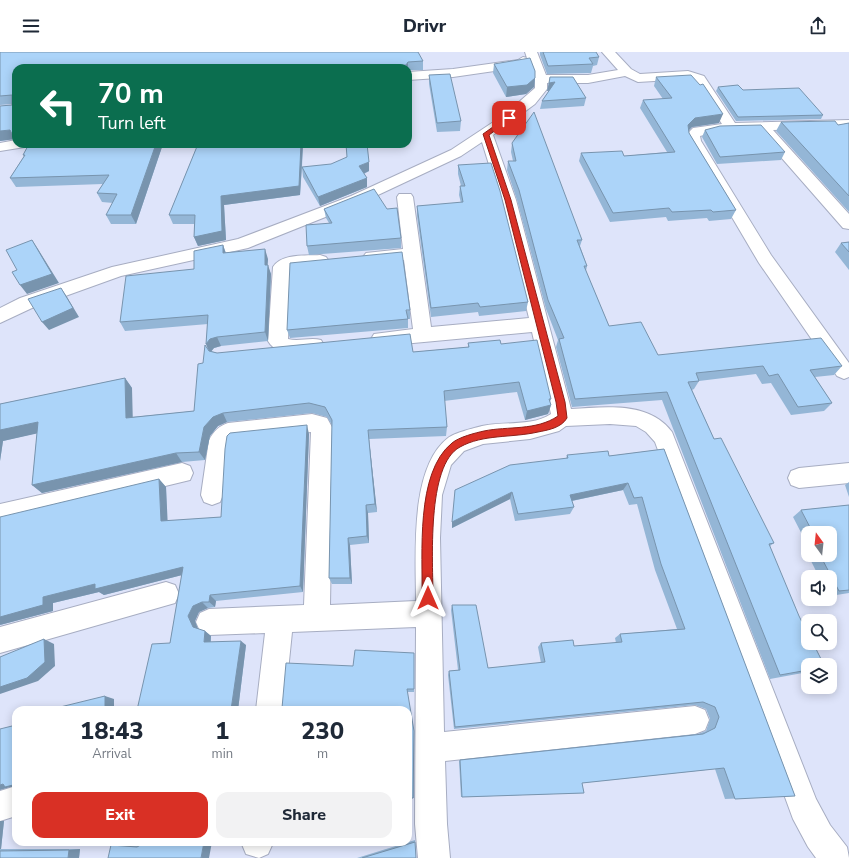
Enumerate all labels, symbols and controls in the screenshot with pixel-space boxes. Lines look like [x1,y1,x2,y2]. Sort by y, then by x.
text: Drivr [403,14,446,38]
icon: menu [20,15,42,37]
icon: share [807,15,829,37]
text: 70 m [98,75,164,113]
icon: left [32,80,84,132]
pin [492,101,526,135]
icon: arrive [498,107,520,129]
text: Turn left [98,111,166,135]
north arrow [801,526,837,562]
map controls [801,526,837,694]
button: sound [801,570,837,606]
position arrow [407,577,449,619]
button: search [801,614,837,650]
button: layers [801,658,837,694]
text: 18:43 [80,715,144,747]
text: 1 [215,715,230,747]
text: 230 [301,715,344,747]
text: Arrival [92,745,131,763]
text: min [212,745,233,763]
text: m [317,745,328,763]
button: Exit [32,792,208,838]
button: Share [216,792,392,838]

